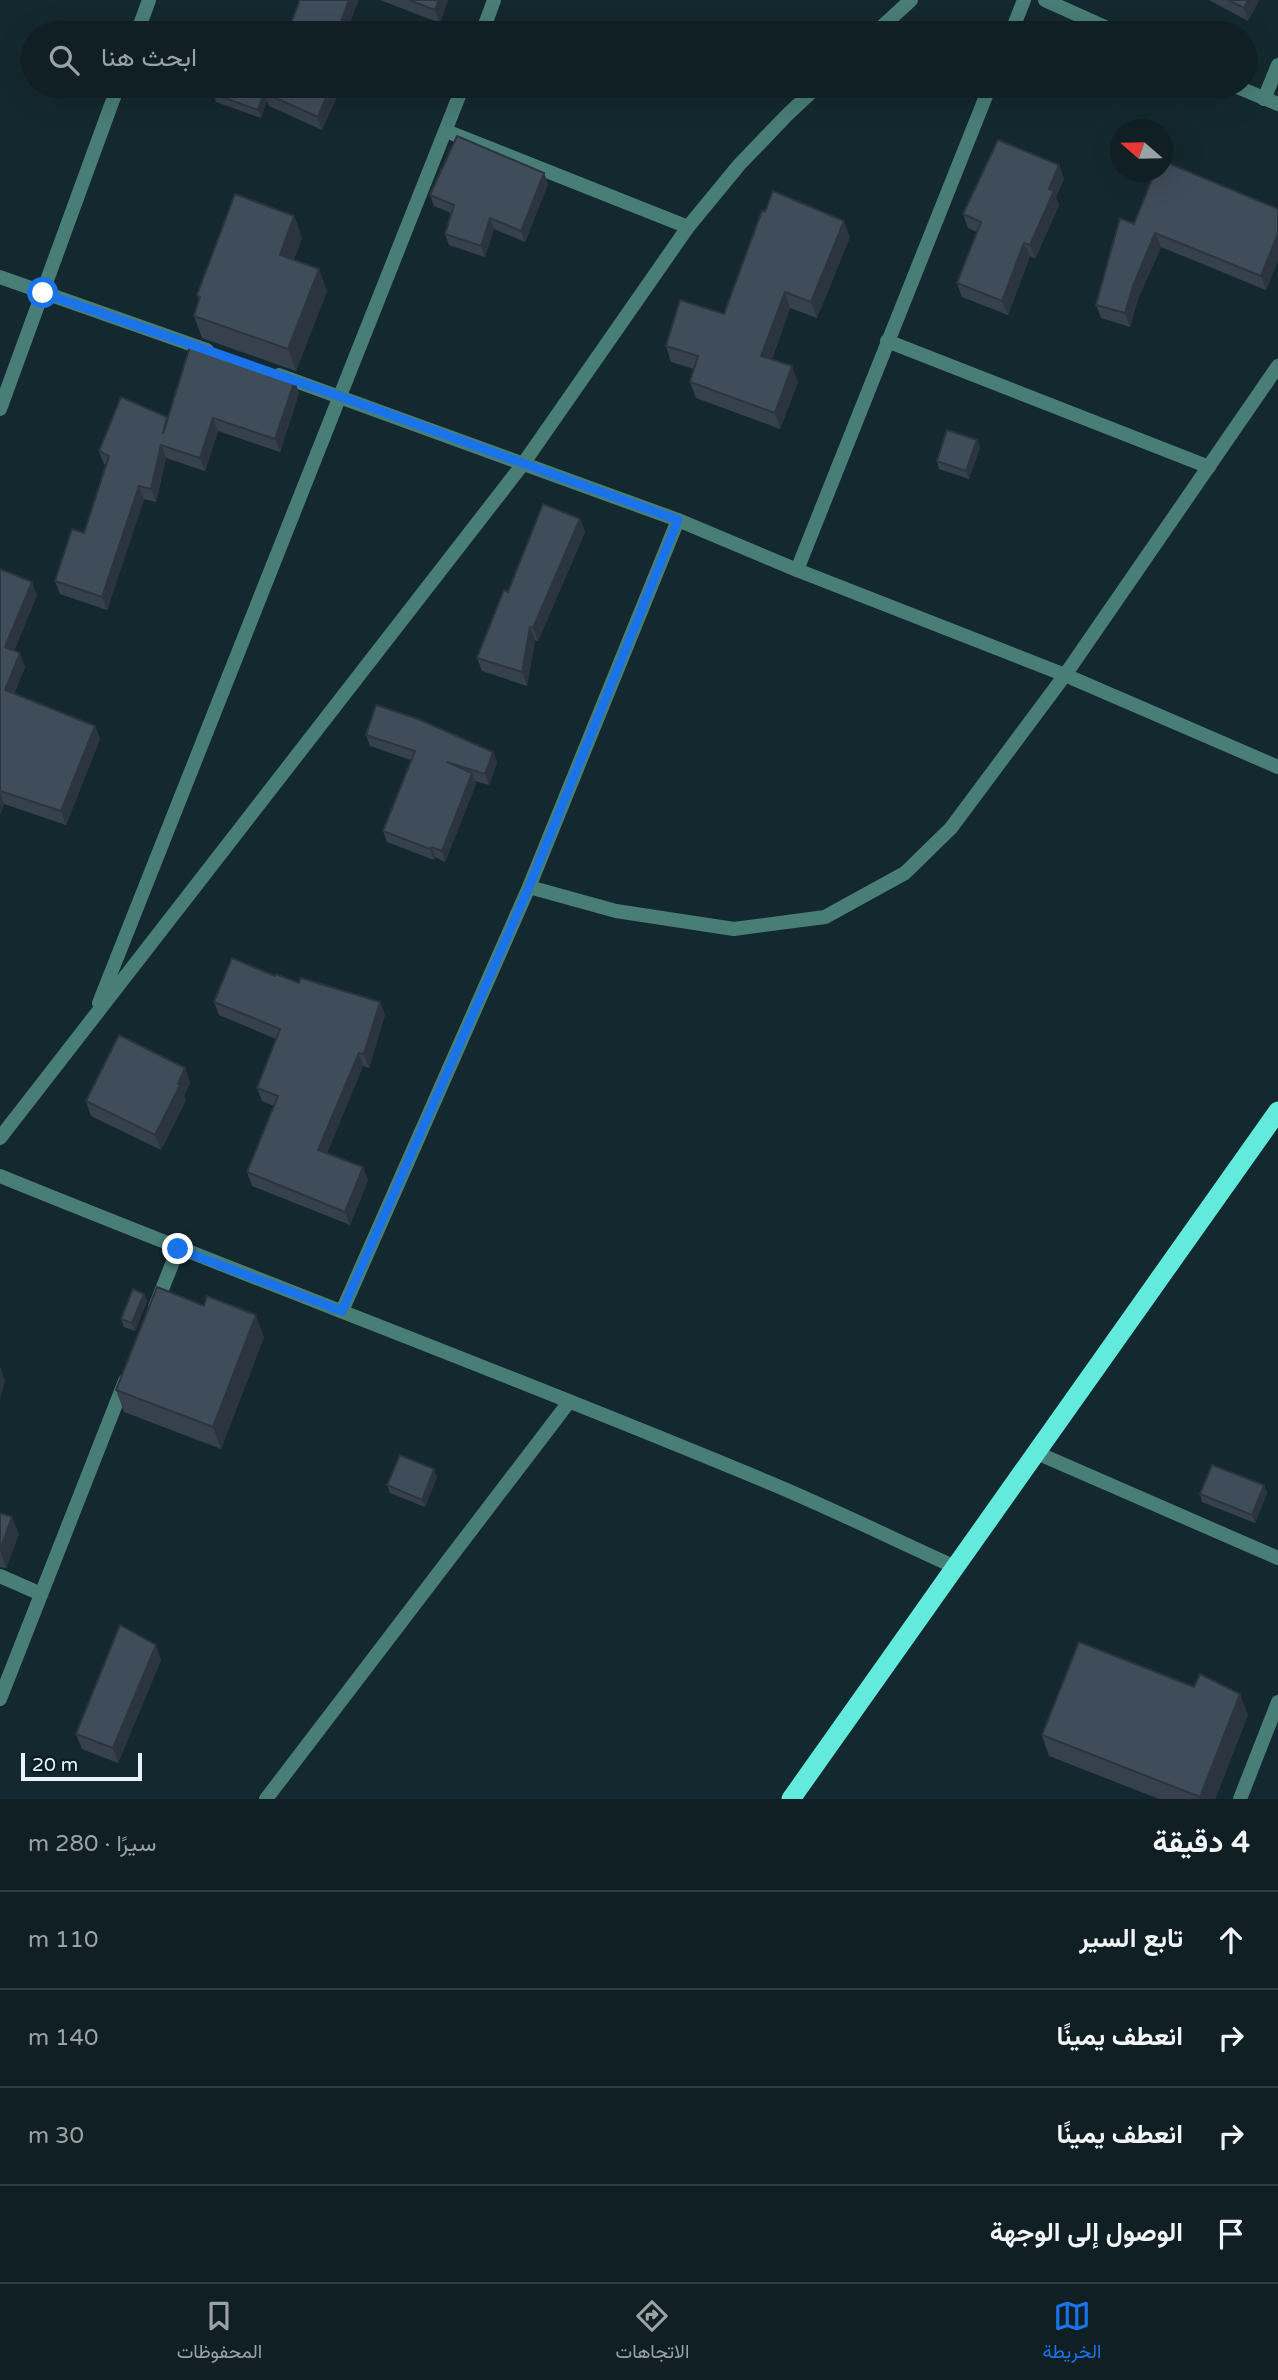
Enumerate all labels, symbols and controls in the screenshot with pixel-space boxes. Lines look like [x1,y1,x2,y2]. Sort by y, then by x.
search box [21,21,1257,98]
icon: search [45,41,83,79]
text: ابحث هنا [101,42,197,73]
north arrow [1110,119,1173,182]
route start [27,277,58,308]
route end [162,1233,193,1264]
scale bar [21,1750,142,1782]
text: 20 m [32,1754,78,1776]
text: 4 دقيقة [1153,1824,1250,1861]
text: سيرًا · 280 m [28,1830,156,1858]
icon: ahead [1212,1921,1250,1959]
text: تابع السير [1079,1923,1183,1954]
text: 110 m [28,1926,98,1954]
icon: right [1212,2019,1250,2057]
text: انعطف يمينًا [1056,2021,1183,2052]
text: 140 m [28,2024,98,2052]
icon: right [1212,2117,1250,2155]
text: انعطف يمينًا [1056,2119,1183,2150]
text: 30 m [28,2122,84,2150]
icon: arrive [1212,2215,1250,2253]
text: الوصول إلى الوجهة [990,2217,1183,2248]
tab: المحفوظات [177,2297,262,2368]
tab: الاتجاهات [616,2297,689,2368]
tab: الخريطة [1043,2297,1101,2368]

